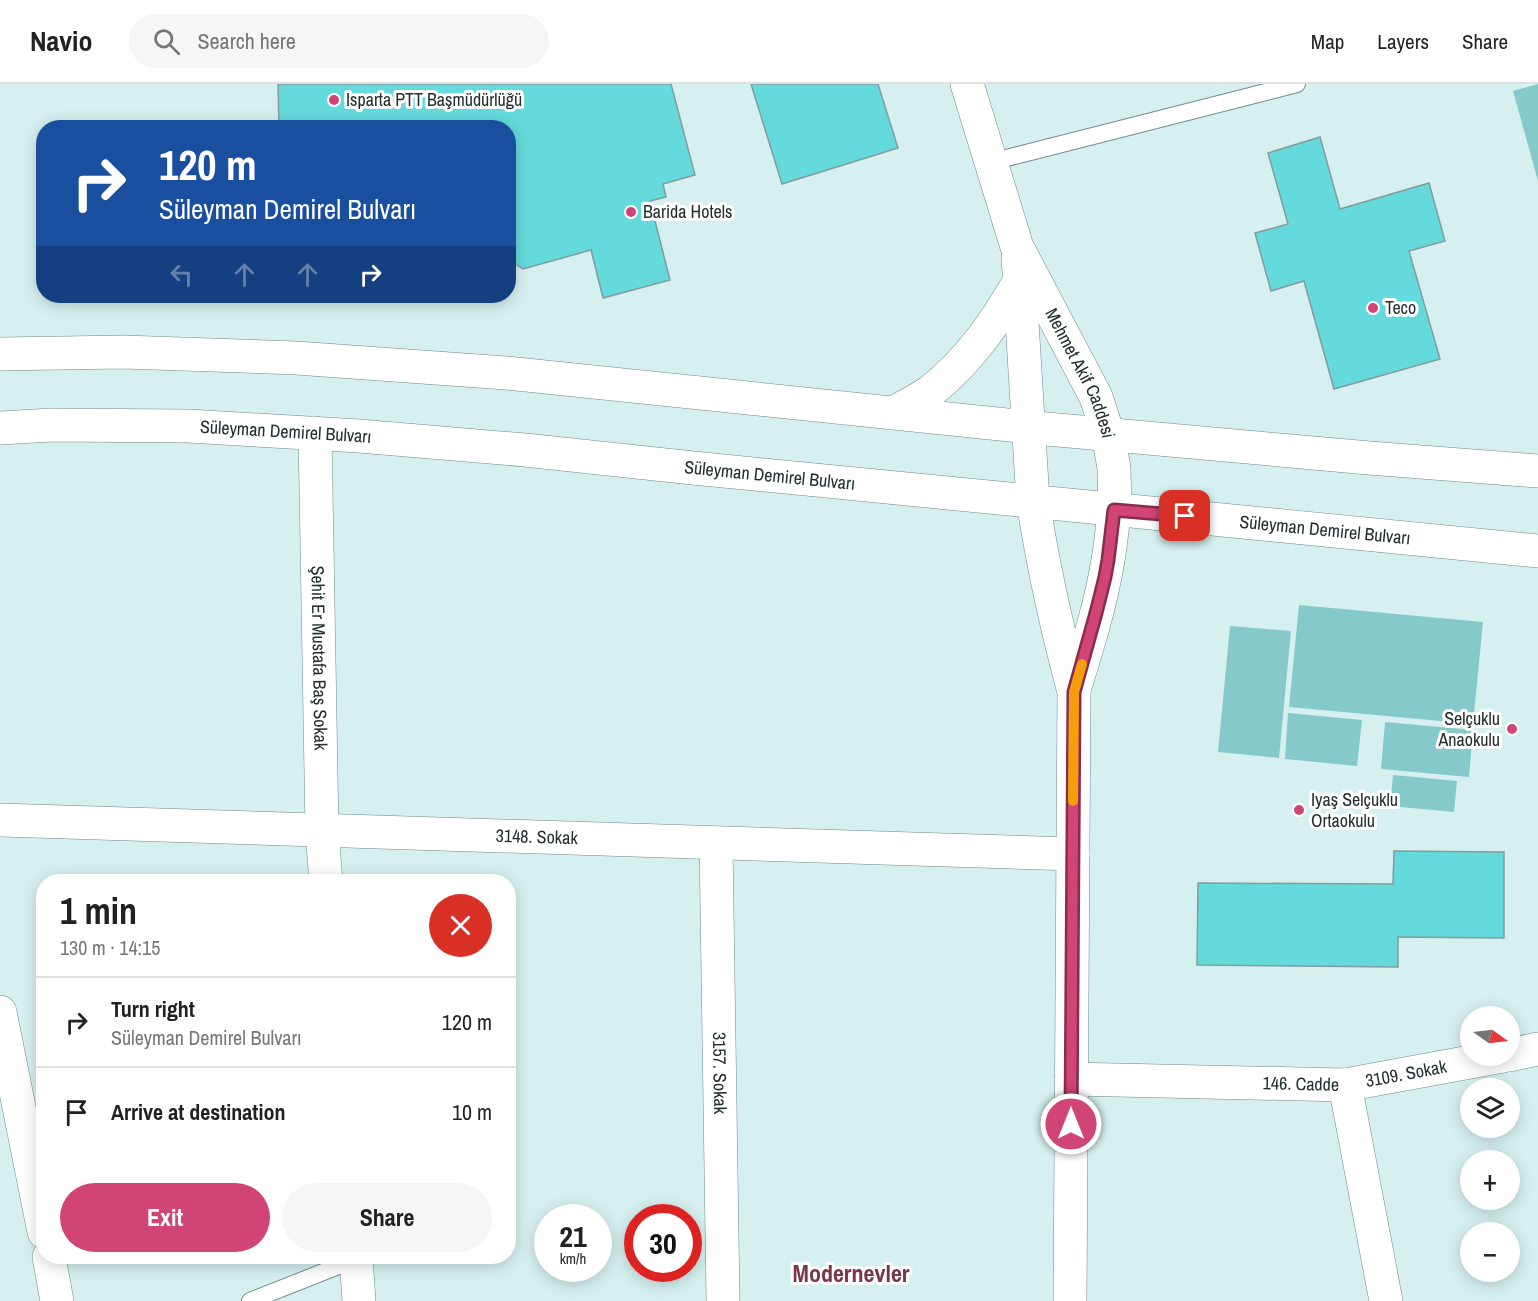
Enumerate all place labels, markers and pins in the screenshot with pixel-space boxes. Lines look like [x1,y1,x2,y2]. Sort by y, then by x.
place label: Isparta PTT Başmüdürlüğü [346,87,522,112]
marker: Isparta PTT Başmüdürlüğü [327,93,341,107]
place label: Barida Hotels [643,199,732,224]
marker: Barida Hotels [624,205,638,219]
place label: Teco [1385,295,1416,320]
marker: Teco [1366,301,1380,315]
pin [1159,490,1210,541]
place label: Selçuklu Anaokulu [1437,706,1500,752]
marker: Selçuklu Anaokulu [1505,722,1519,736]
place label: Iyaş Selçuklu Ortaokulu [1311,787,1398,833]
marker: Iyaş Selçuklu Ortaokulu [1292,803,1306,817]

